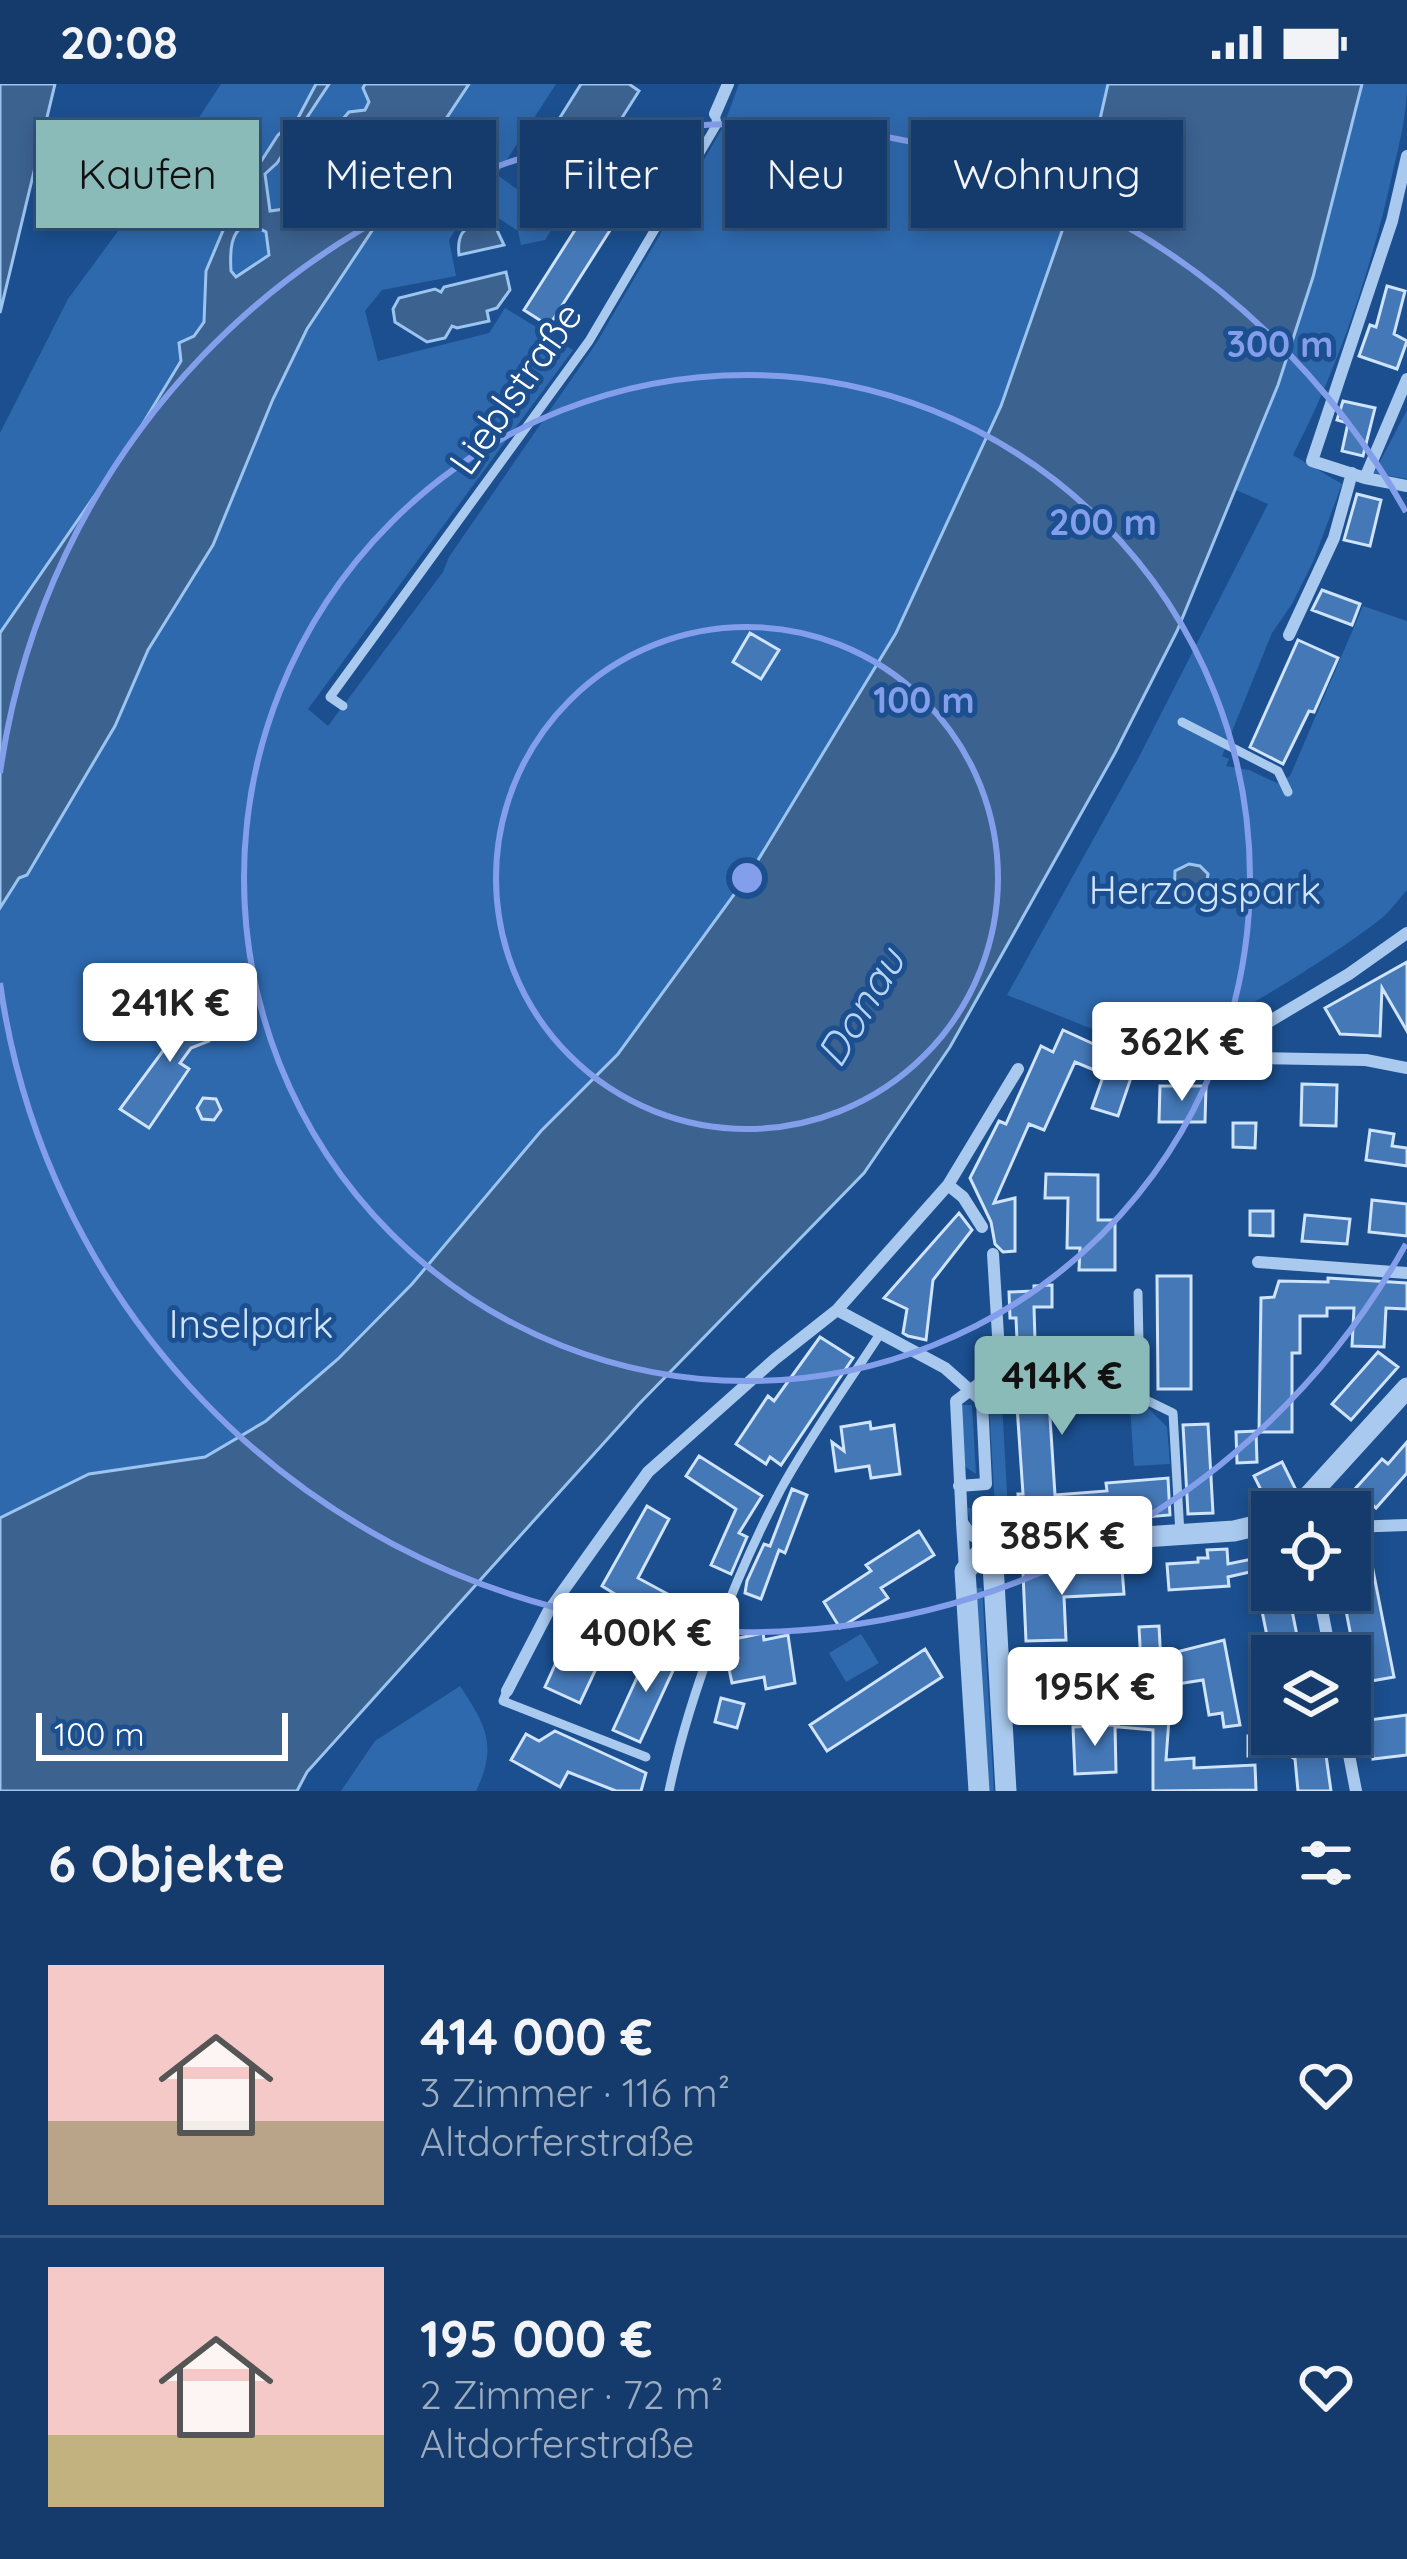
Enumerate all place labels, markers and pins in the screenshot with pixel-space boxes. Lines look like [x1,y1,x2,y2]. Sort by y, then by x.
centre of rings [726,857,768,899]
pin: 241K € [72,963,268,1065]
pin: 362K € [1084,1002,1280,1104]
pin: 414K € [964,1336,1160,1438]
pin: 385K € [964,1496,1160,1598]
pin: 400K € [548,1593,744,1695]
pin: 195K € [997,1647,1193,1749]

